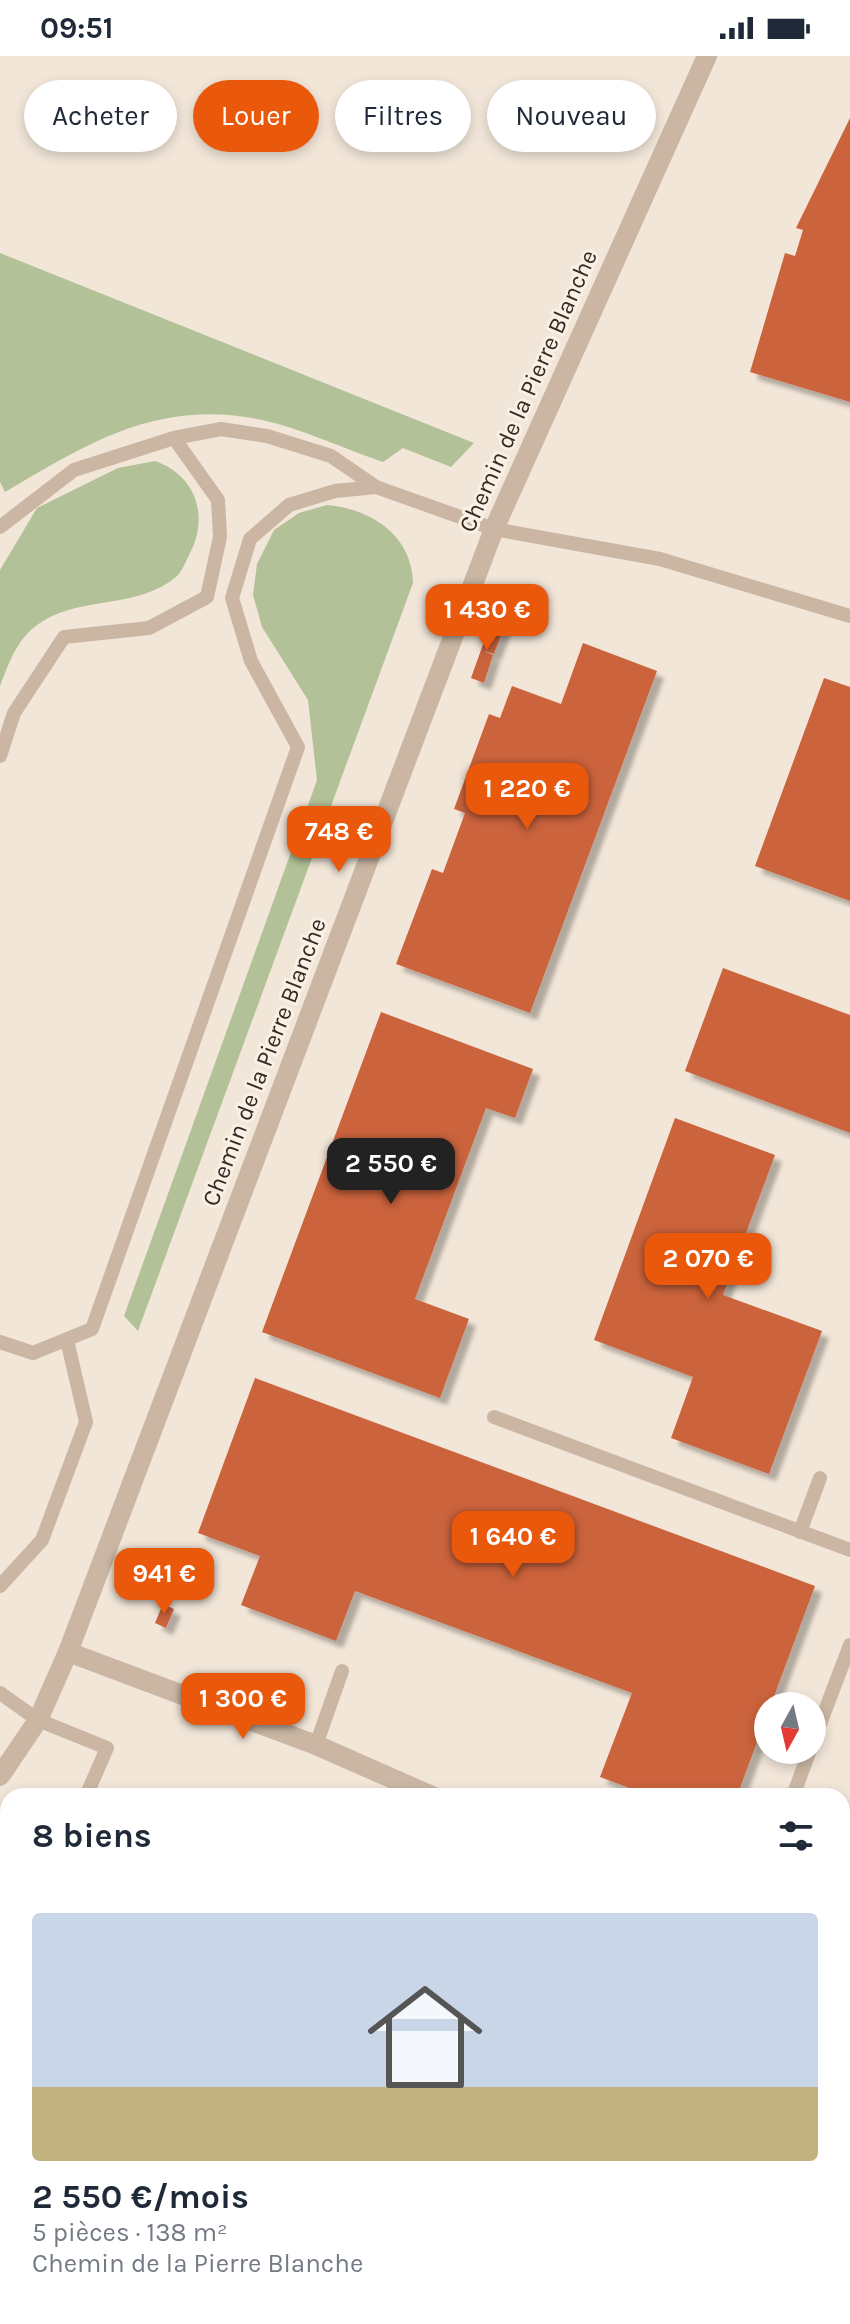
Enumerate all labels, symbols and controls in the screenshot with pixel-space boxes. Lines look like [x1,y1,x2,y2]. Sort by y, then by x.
text: 09:51 [40,10,114,46]
chip: Acheter [24,80,177,152]
chip: Louer [193,80,319,152]
chip: Filtres [335,80,471,152]
chip: Nouveau [487,80,656,152]
street label: Chemin de la Pierre Blanche [453,246,603,536]
pin: 1 430 € [413,584,561,652]
text: 1 430 € [444,594,530,625]
pin: 1 220 € [453,763,601,831]
text: 1 220 € [484,773,570,804]
pin: 748 € [283,806,395,874]
text: 748 € [305,816,373,847]
street label: Chemin de la Pierre Blanche [196,914,332,1210]
pin: 2 550 € [317,1138,465,1206]
text: 2 550 € [345,1148,437,1179]
pin: 2 070 € [634,1233,782,1301]
text: 2 070 € [662,1243,754,1274]
pin: 1 640 € [439,1511,587,1579]
text: 1 640 € [470,1521,556,1552]
pin: 941 € [108,1548,220,1616]
text: 941 € [132,1558,196,1589]
pin: 1 300 € [169,1673,317,1741]
text: 1 300 € [199,1683,287,1714]
north arrow [754,1692,826,1764]
map controls [754,1692,826,1764]
icon: filters [774,1814,818,1858]
text: 8 biens [32,1816,152,1856]
icon: home [353,1965,497,2109]
text: 2 550 €/mois [32,2177,249,2217]
text: 5 pièces · 138 m² [32,2217,227,2248]
text: Chemin de la Pierre Blanche [32,2248,363,2279]

